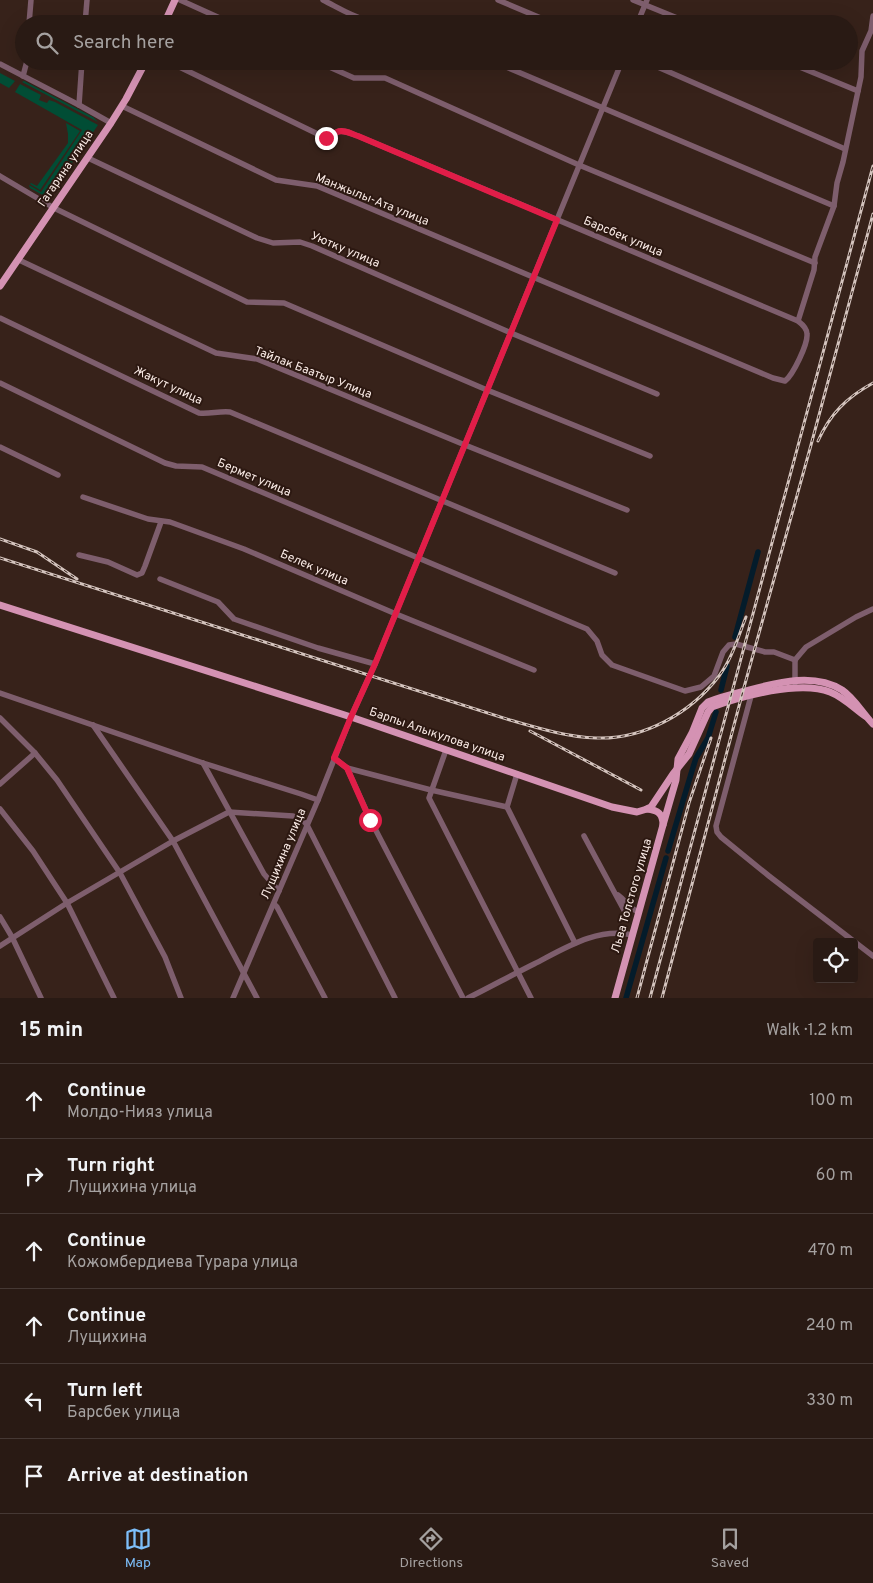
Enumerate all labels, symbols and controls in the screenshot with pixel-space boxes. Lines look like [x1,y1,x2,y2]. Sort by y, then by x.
search box [15,15,858,70]
icon: search [33,29,61,57]
text: Search here [73,31,175,55]
route end [315,127,338,150]
street label: Гагарина улица [35,128,97,210]
street label: Манжылы-Ата улица [313,170,431,230]
street label: Барсбек улица [581,213,665,261]
street label: Уютку улица [308,228,382,272]
street label: Тайлак Баатыр Улица [252,343,374,403]
street label: Жакут улица [131,363,205,409]
street label: Бермет улица [215,455,293,501]
street label: Белек улица [277,546,351,590]
street label: Барпы Алыкулова улица [367,704,507,766]
street label: Лущихина улица [258,806,310,902]
route start [359,809,382,832]
street label: Льва Толстого улица [608,837,656,955]
map controls [813,938,858,983]
button: locate [813,938,858,983]
text: 15 min [20,1017,83,1044]
text: Walk · 1.2 km [766,1021,853,1041]
text: Continue [67,1079,146,1103]
icon: ahead [20,1087,48,1115]
text: 100 m [809,1091,853,1111]
text: Молдо-Нияз улица [67,1103,213,1123]
text: Turn right [67,1154,155,1178]
icon: right [20,1162,48,1190]
text: 60 m [816,1166,853,1186]
text: Лущихина улица [67,1178,197,1198]
text: Continue [67,1229,146,1253]
icon: ahead [20,1237,48,1265]
text: 470 m [808,1241,853,1261]
text: Кожомбердиева Турара улица [67,1253,298,1273]
text: Continue [67,1304,146,1328]
icon: ahead [20,1312,48,1340]
text: 240 m [806,1316,853,1336]
text: Лущихина [67,1328,147,1348]
text: Turn left [67,1379,143,1403]
icon: left [20,1387,48,1415]
text: 330 m [806,1391,853,1411]
text: Барсбек улица [67,1403,180,1423]
icon: arrive [20,1462,48,1490]
text: Arrive at destination [67,1464,248,1488]
tab: Map [124,1525,152,1572]
tab: Directions [399,1525,463,1572]
tab: Saved [711,1525,749,1572]

